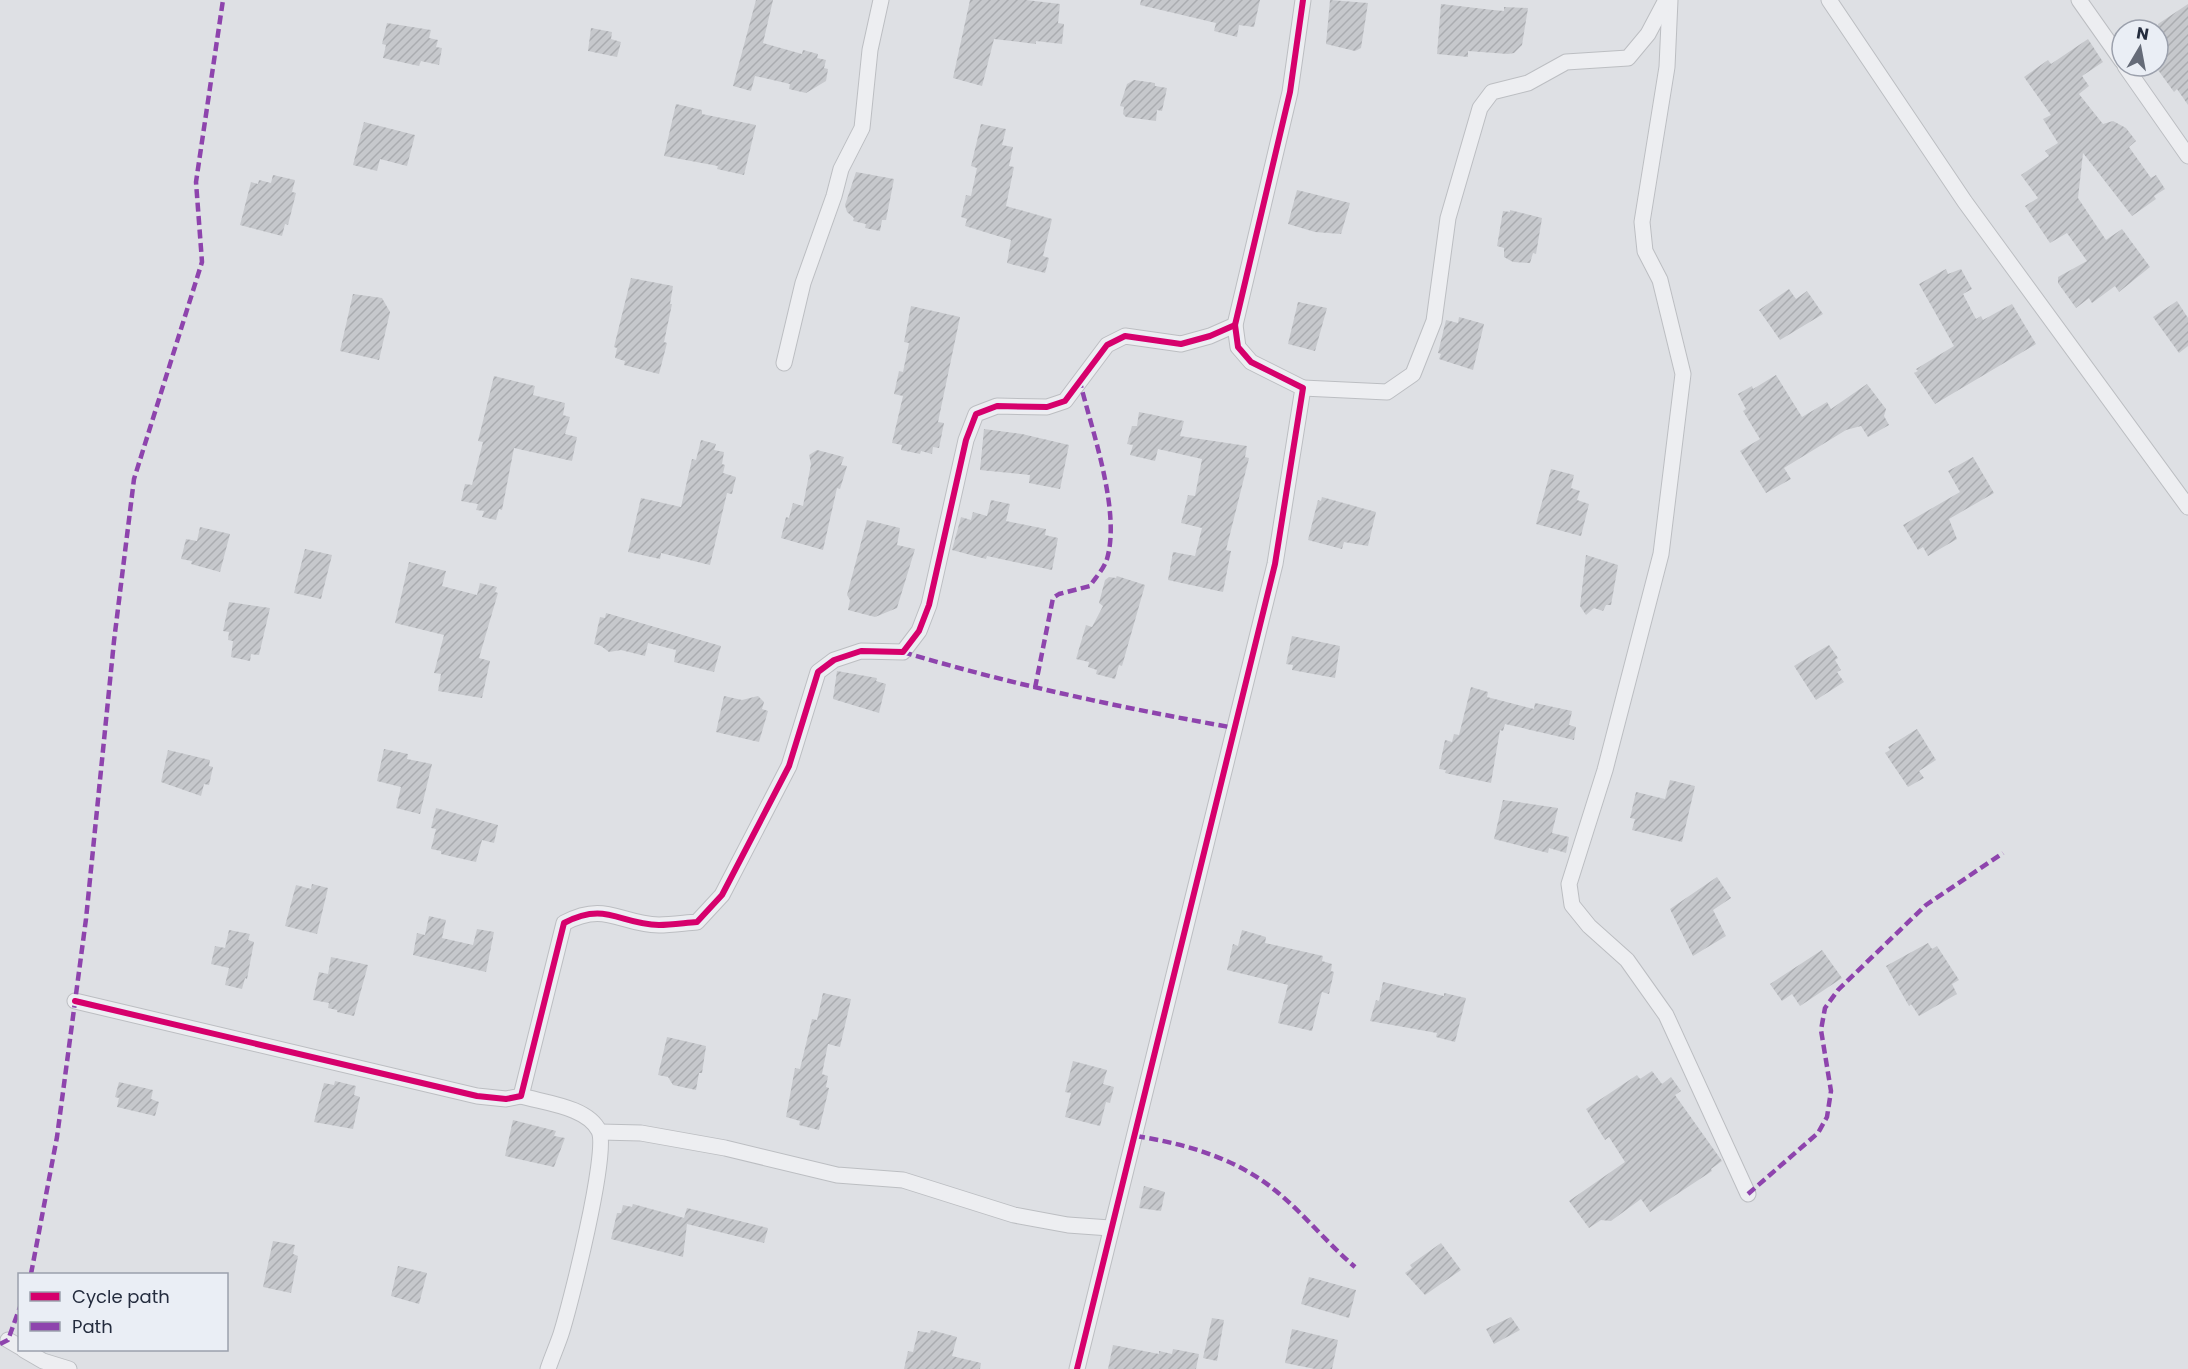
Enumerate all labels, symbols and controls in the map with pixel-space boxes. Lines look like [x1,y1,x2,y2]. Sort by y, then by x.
north arrow [2110,18,2170,78]
text: N [2135,21,2150,46]
legend [18,1273,228,1351]
text: Cycle path [72,1284,170,1309]
text: Path [72,1314,113,1339]

